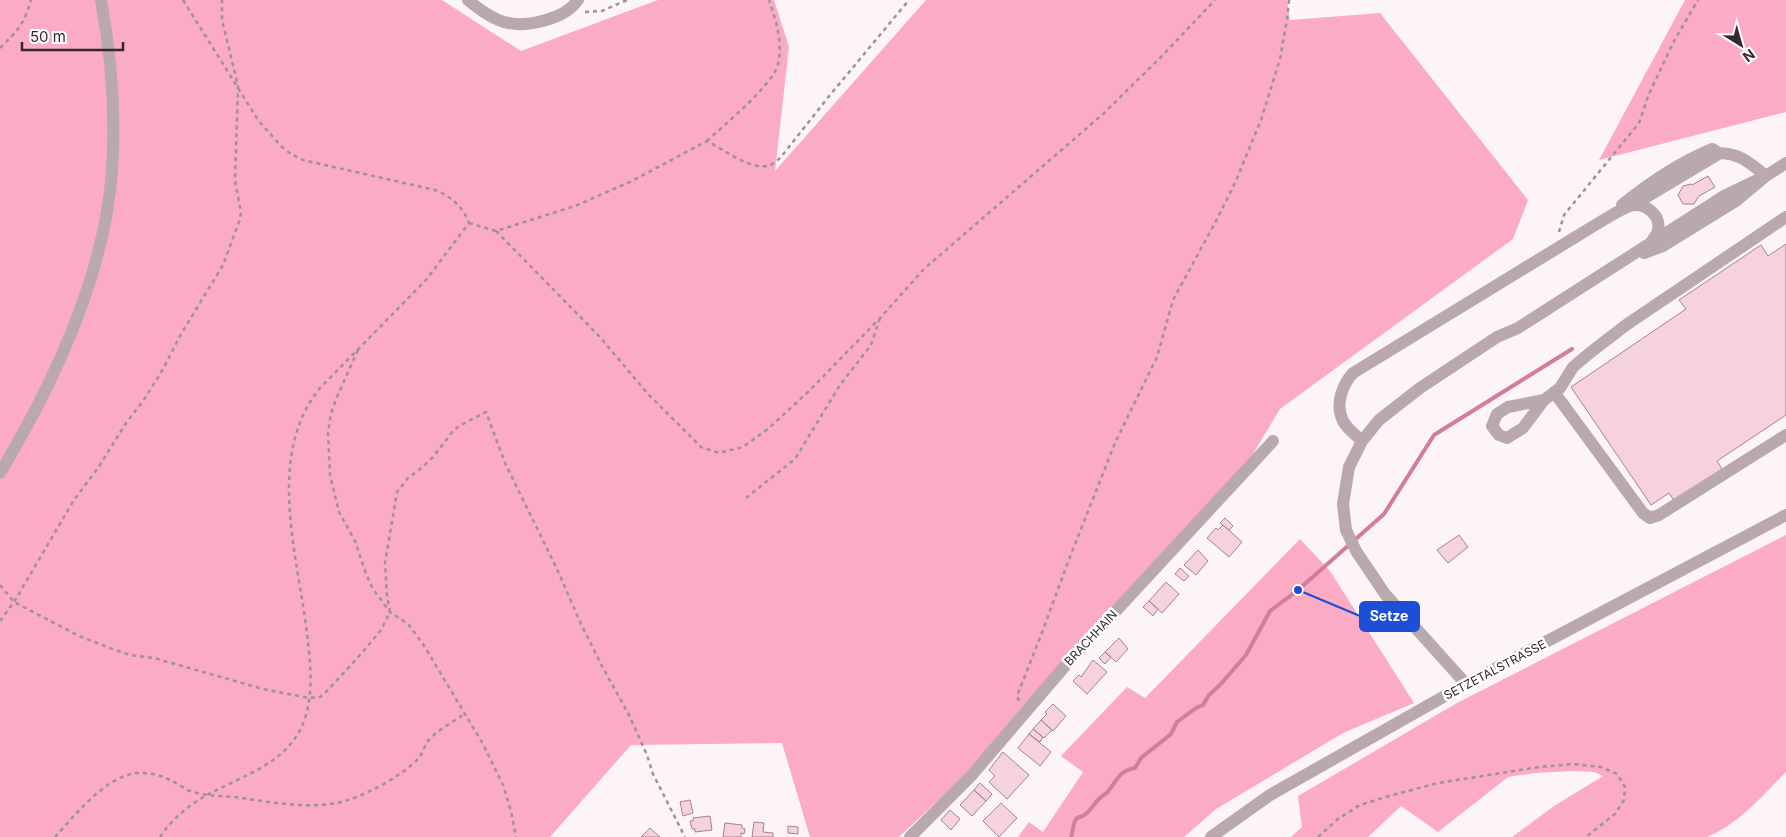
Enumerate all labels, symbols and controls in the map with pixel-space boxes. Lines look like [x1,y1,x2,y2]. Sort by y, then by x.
scale bar [22,20,124,52]
north arrow [1716,20,1766,70]
text: 50 m [30,27,66,46]
text: N [1740,46,1759,66]
callout: Setze [1360,602,1419,631]
street label: BRACHHAIN [1061,607,1120,669]
text: Setze [1370,607,1408,624]
street label: SETZETALSTRASSE [1441,636,1548,703]

